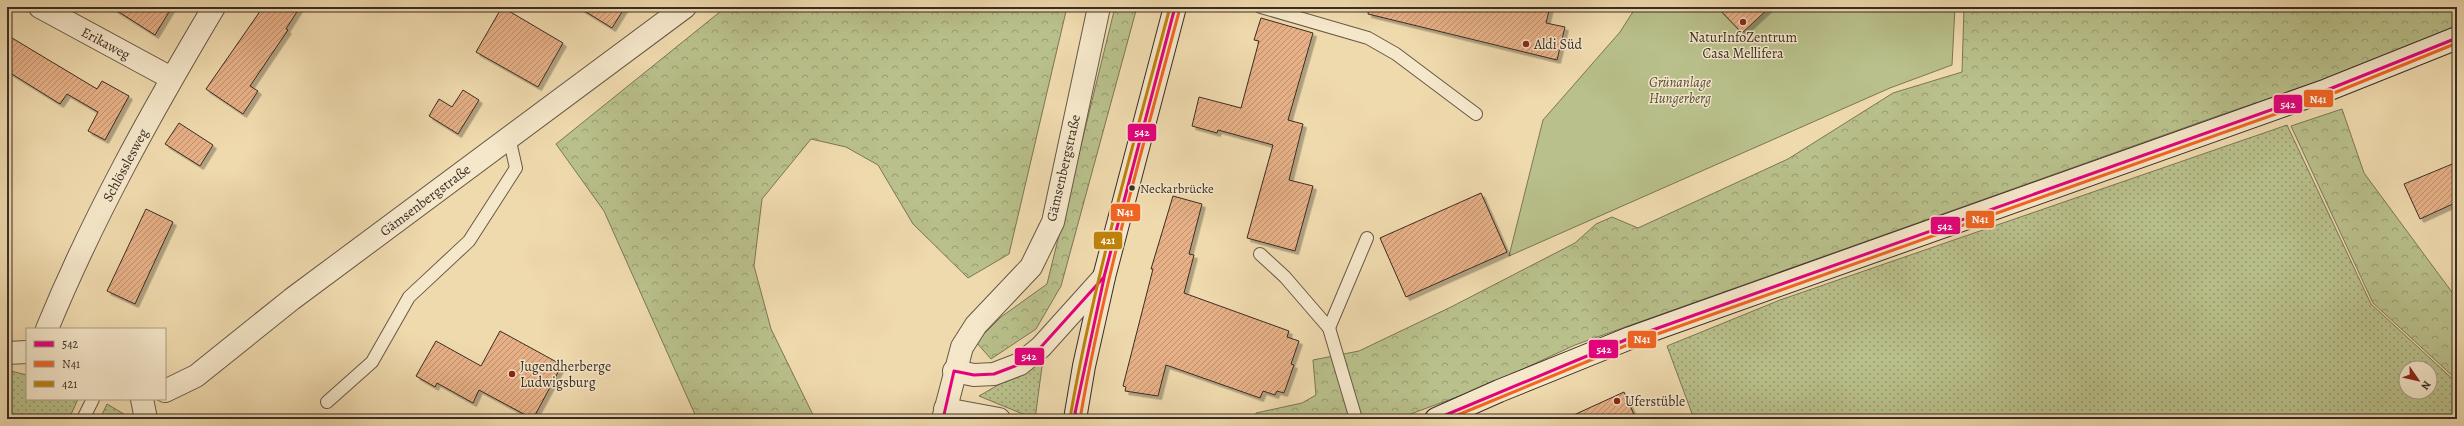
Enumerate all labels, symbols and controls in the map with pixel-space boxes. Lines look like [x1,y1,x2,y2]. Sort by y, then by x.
marker: NaturInfoZentrum Casa Mellifera [1738,17,1748,27]
street label: Erikaweg [78,23,134,64]
place label: NaturInfoZentrum Casa Mellifera [1689,28,1797,63]
place label: Aldi Süd [1533,35,1583,54]
marker: Aldi Süd [1521,39,1531,49]
park label: Grünanlage Hungerberg [1649,73,1712,108]
line badge: N41 [2303,89,2334,108]
text: N41 [2309,92,2327,107]
line badge: 542 [2273,94,2303,114]
text: 542 [2280,97,2296,112]
street label: Gämsenbergstraße [1042,113,1085,223]
line badge: 542 [1127,123,1157,142]
street label: Schlösslesweg [98,125,153,205]
text: 542 [1134,125,1150,140]
street label: Gämsenbergstraße [376,160,475,241]
place label: Neckarbrücke [1140,180,1214,197]
marker: Neckarbrücke [1127,183,1137,193]
line badge: N41 [1110,203,1141,222]
text: N41 [1116,205,1134,220]
line badge: N41 [1965,210,1995,229]
text: N41 [1971,212,1989,227]
line badge: 542 [1930,216,1961,235]
text: 542 [1937,219,1953,234]
line badge: 421 [1093,231,1123,250]
text: 421 [1101,233,1115,248]
legend [26,328,166,400]
line badge: N41 [1627,330,1657,349]
text: N41 [1633,332,1651,347]
text: 542 [62,336,79,352]
line badge: 542 [1588,339,1619,359]
text: 542 [1596,342,1612,357]
line badge: 542 [1014,347,1045,366]
text: 542 [1021,349,1037,364]
text: N41 [62,356,80,372]
place label: Jugendherberge Ludwigsburg [520,357,611,392]
north arrow [2398,360,2438,400]
marker: Jugendherberge Ludwigsburg [507,369,517,379]
text: 421 [62,376,77,392]
text: N [2417,378,2434,393]
place label: Uferstüble [1625,392,1685,411]
marker: Uferstüble [1612,396,1622,406]

